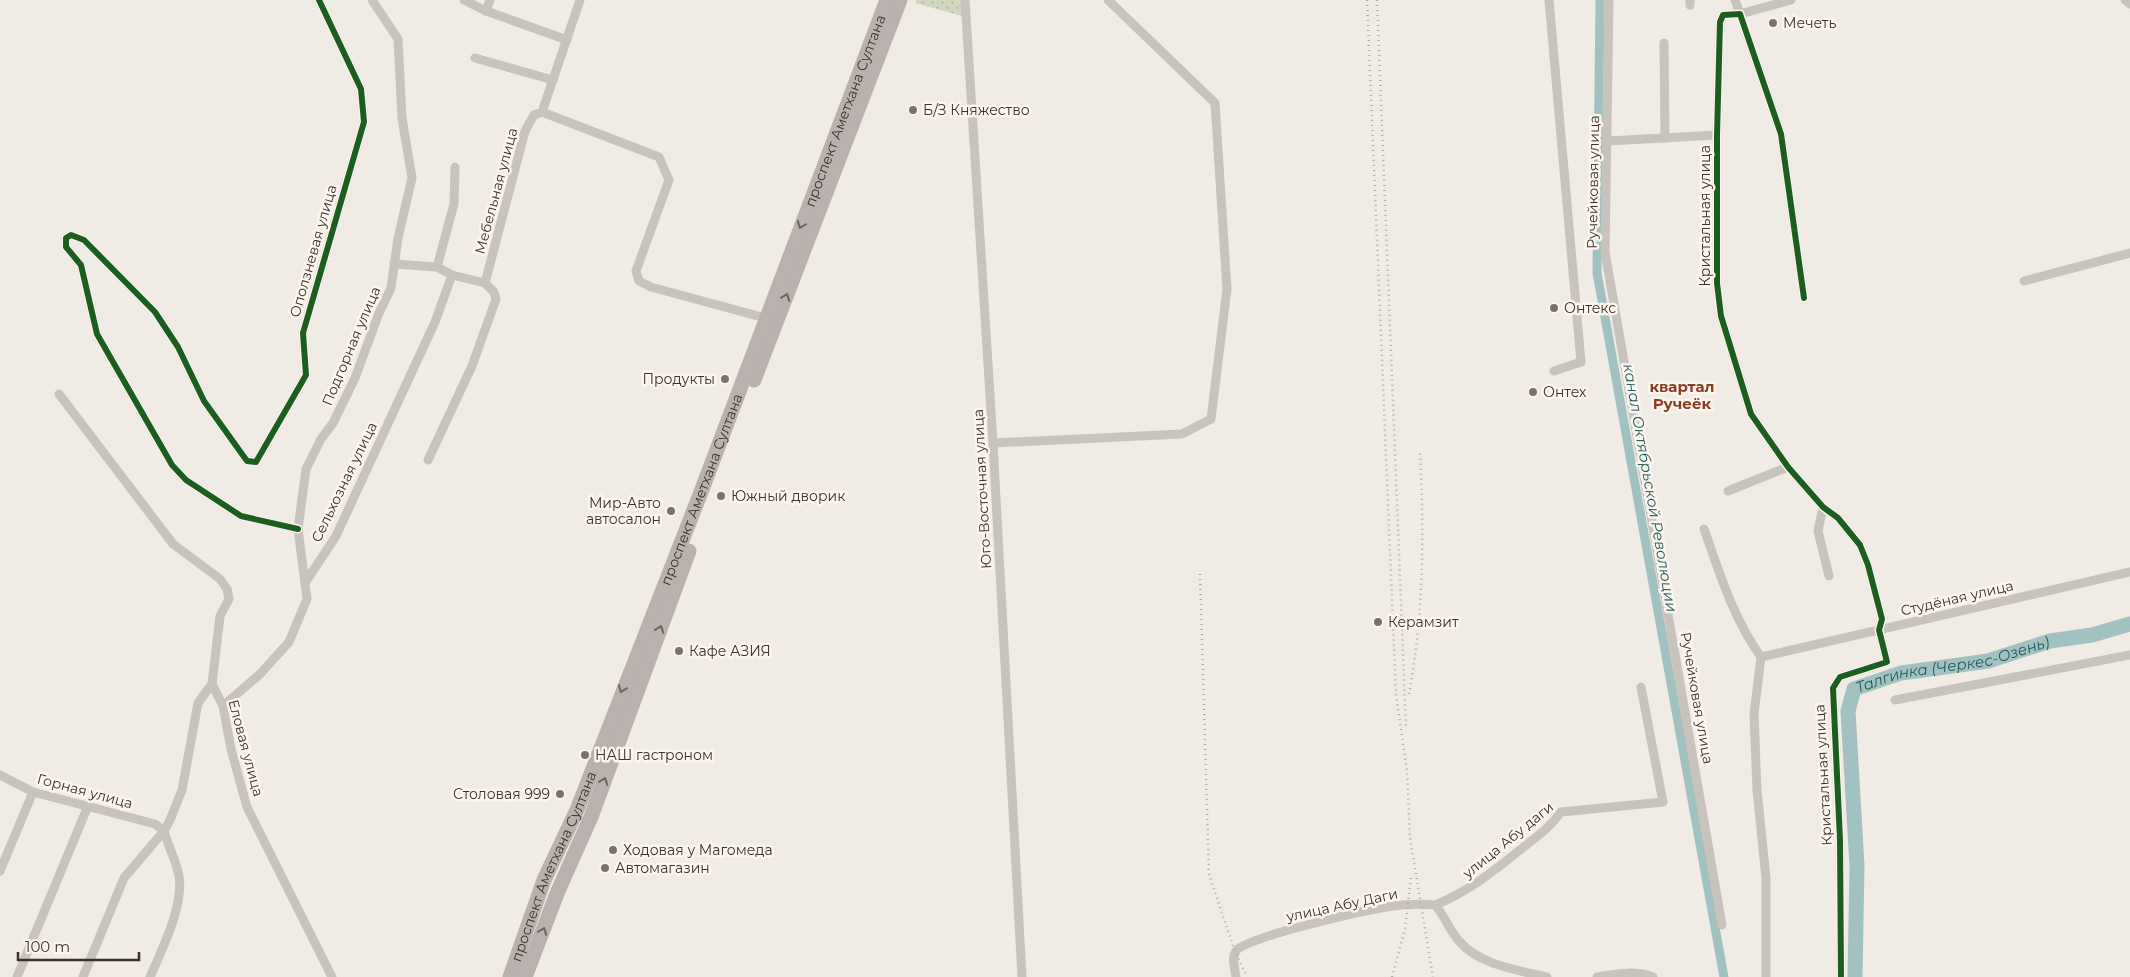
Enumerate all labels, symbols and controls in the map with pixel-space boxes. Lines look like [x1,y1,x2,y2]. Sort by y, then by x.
street label: проспект Аметхана Султана [801,12,890,209]
place label: Мечеть [1783,14,1836,32]
marker: Мечеть [1767,17,1779,29]
place label: Б/З Княжество [923,101,1030,119]
marker: Б/З Княжество [907,104,919,116]
street label: Ручейковая улица [1583,115,1603,249]
street label: Мебельная улица [470,126,522,256]
street label: Кристальная улица [1696,145,1714,287]
street label: Оползневая улица [285,183,341,319]
one-way arrow [797,220,807,229]
street label: Подгорная улица [318,284,384,408]
one-way arrow [780,293,790,302]
place label: Онтекс [1564,299,1616,317]
marker: Онтекс [1548,302,1560,314]
water label: канал Октябрьской Революции [1619,362,1682,614]
place label: Продукты [642,370,715,388]
marker: Продукты [719,373,731,385]
district label: квартал Ручеёк [1649,377,1715,413]
place label: Онтех [1543,383,1587,401]
marker: Онтех [1527,386,1539,398]
street label: проспект Аметхана Султана [656,391,746,588]
street label: Юго-Восточная улица [969,409,995,569]
street label: Сельхозная улица [307,419,381,545]
place label: Южный дворик [731,487,845,505]
marker: Южный дворик [715,490,727,502]
place label: Мир-Авто автосалон [586,494,661,528]
marker: Мир-Авто автосалон [665,505,677,517]
street label: Студёная улица [1899,576,2015,620]
place label: Керамзит [1388,613,1459,631]
marker: Керамзит [1372,616,1384,628]
one-way arrow [654,625,664,633]
street label: Ручейковая улица [1677,631,1717,765]
water label: Талгинка (Черкес-Озень) [1853,632,2052,697]
place label: Кафе АЗИЯ [689,642,771,660]
marker: Кафе АЗИЯ [673,645,685,657]
one-way arrow [618,685,628,693]
street label: Еловая улица [224,698,268,798]
street label: Кристальная улица [1810,704,1836,846]
place label: НАШ гастроном [595,746,713,764]
marker: НАШ гастроном [579,749,591,761]
street label: проспект Аметхана Султана [507,769,600,964]
street label: Горная улица [35,770,135,812]
one-way arrow [598,777,608,786]
place label: Столовая 999 [453,785,550,803]
marker: Столовая 999 [554,788,566,800]
street label: улица Абу даги [1458,798,1557,883]
place label: Ходовая у Магомеда [623,841,773,859]
marker: Ходовая у Магомеда [607,844,619,856]
place label: Автомагазин [615,859,710,877]
marker: Автомагазин [599,862,611,874]
street label: улица Абу Даги [1284,884,1399,926]
one-way arrow [537,928,547,936]
scale bar [18,930,139,962]
text: 100 m [25,937,70,956]

